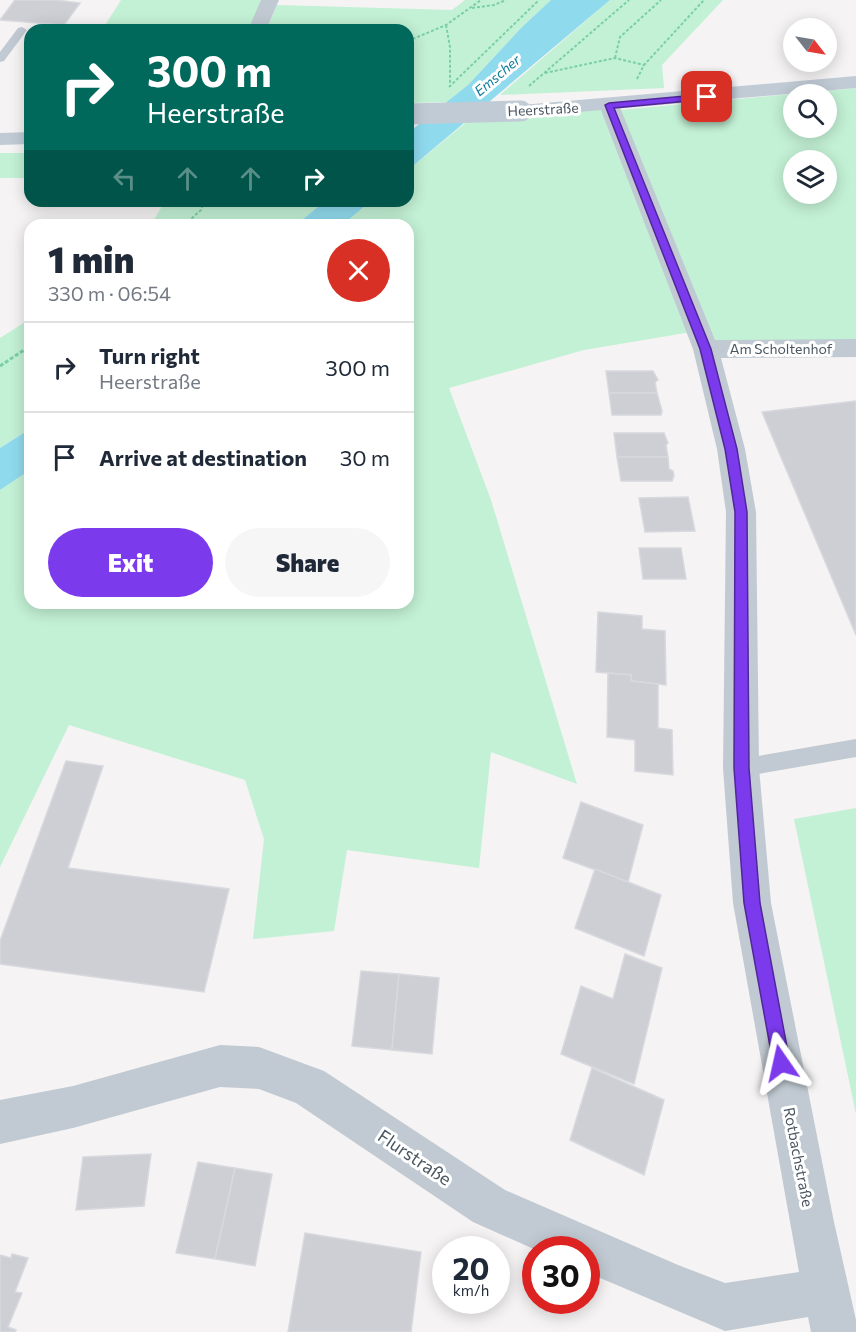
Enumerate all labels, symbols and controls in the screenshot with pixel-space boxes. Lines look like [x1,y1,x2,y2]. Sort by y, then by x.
north arrow [783,18,837,72]
map controls [783,18,837,204]
text: 300 m [147,44,272,96]
icon: right [48,48,126,126]
water label: Emscher [471,51,524,99]
pin [681,71,732,122]
icon: arrive [690,80,723,113]
button: search [783,84,837,138]
text: Heerstraße [147,96,285,129]
street label: Heerstraße [507,99,579,119]
button: layers [783,150,837,204]
icon: left [108,162,141,195]
icon: ahead [171,162,204,195]
icon: ahead [234,162,267,195]
icon: right [297,162,330,195]
text: 1 min [48,236,134,280]
button: close [327,239,390,302]
text: 330 m · 06:54 [48,281,171,305]
street label: Am Scholtenhof [730,340,833,357]
text: Turn right [99,342,200,369]
icon: right [48,351,81,384]
text: 300 m [325,354,390,381]
text: Heerstraße [99,369,201,393]
icon: arrive [48,441,81,474]
text: Arrive at destination [99,444,307,471]
text: 30 m [340,444,390,471]
button: Exit [48,528,213,597]
button: Share [225,528,390,597]
position arrow [749,1031,813,1095]
street label: Rotbachstraße [781,1106,817,1208]
street label: Flurstraße [374,1124,456,1190]
speed limit sign: 30 [522,1236,600,1314]
text: 20 [453,1249,489,1286]
text: km/h [453,1281,489,1299]

